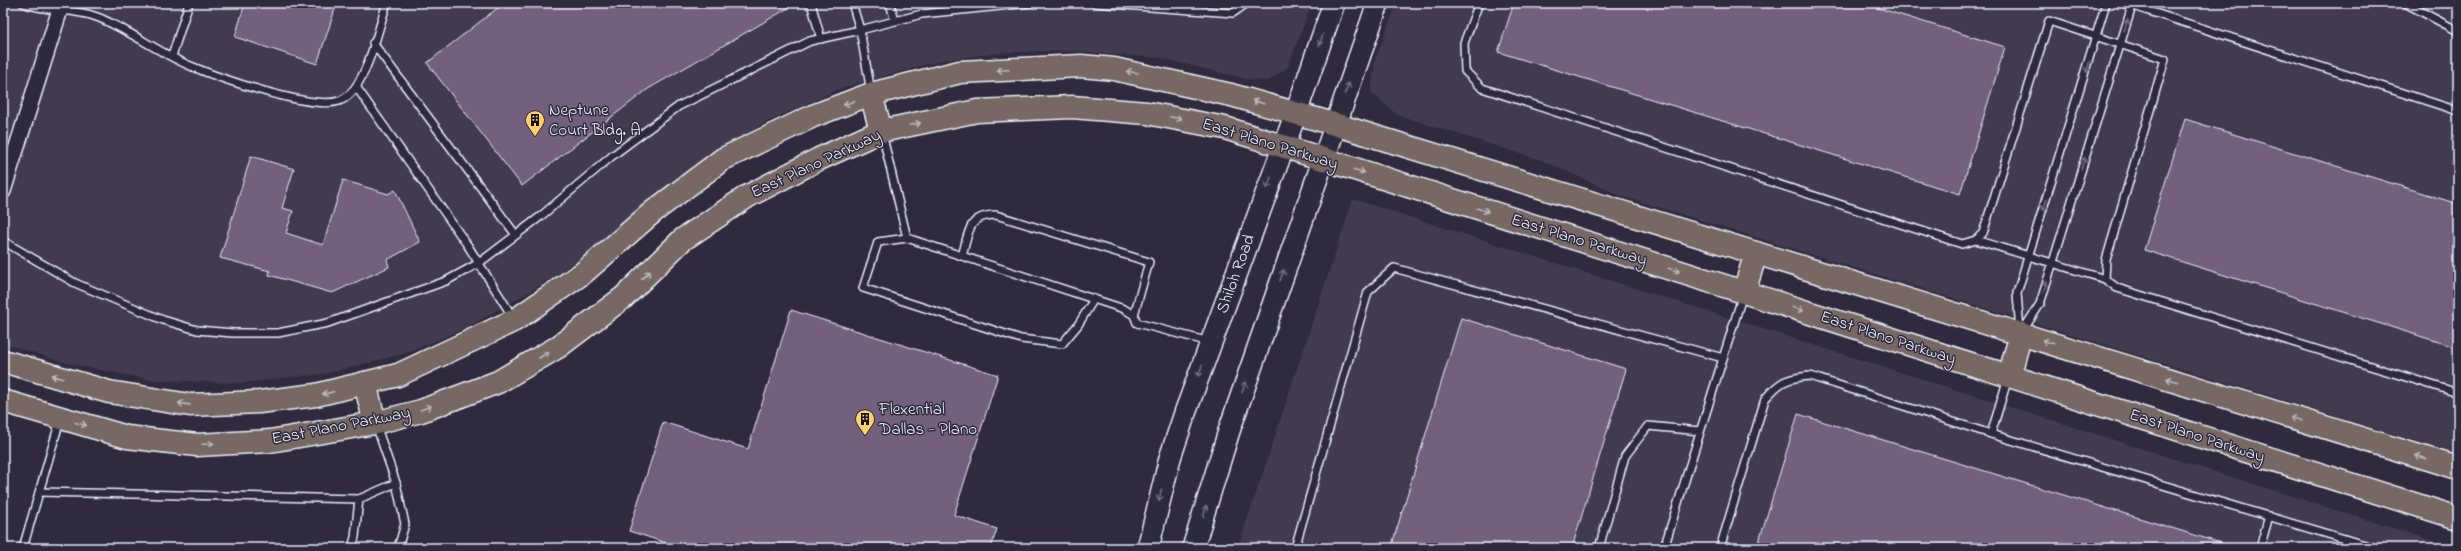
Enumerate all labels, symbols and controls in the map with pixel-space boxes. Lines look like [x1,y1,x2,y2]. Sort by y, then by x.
one-way arrow [2123,19,2130,32]
one-way arrow [1317,33,1325,45]
one-way arrow [2084,61,2091,74]
one-way arrow [997,66,1010,73]
one-way arrow [1126,68,1139,76]
one-way arrow [1344,82,1352,94]
place label: Neptune Court Bldg. A [549,98,641,145]
one-way arrow [1252,98,1265,106]
one-way arrow [843,99,855,107]
building icon: Neptune Court Bldg. A [524,109,546,137]
street label: East Plano Parkway [1199,111,1341,178]
one-way arrow [1169,115,1182,123]
one-way arrow [908,120,921,128]
street label: East Plano Parkway [747,123,886,206]
one-way arrow [2080,157,2088,169]
one-way arrow [1353,168,1366,175]
one-way arrow [1264,177,1272,189]
one-way arrow [2041,198,2048,211]
one-way arrow [1477,207,1490,214]
street label: East Plano Parkway [1508,207,1650,274]
street label: Shiloh Road [1210,231,1262,317]
one-way arrow [1668,267,1681,274]
one-way arrow [1279,269,1287,281]
one-way arrow [641,270,651,280]
one-way arrow [2042,282,2050,294]
street label: East Plano Parkway [1817,304,1959,373]
one-way arrow [1792,306,1805,313]
one-way arrow [2042,338,2055,345]
one-way arrow [538,351,550,359]
one-way arrow [1196,365,1204,377]
one-way arrow [51,373,64,380]
one-way arrow [2166,376,2179,383]
one-way arrow [1241,380,1248,393]
one-way arrow [321,389,334,397]
place label: Flexential Dallas - Plano [878,397,977,442]
one-way arrow [178,400,191,408]
street label: East Plano Parkway [269,400,413,453]
street label: East Plano Parkway [2126,402,2268,471]
one-way arrow [420,404,432,412]
building icon: Flexential Dallas - Plano [854,408,876,436]
one-way arrow [2290,415,2303,422]
one-way arrow [74,421,87,428]
one-way arrow [201,441,214,448]
one-way arrow [2414,453,2427,460]
one-way arrow [1156,488,1164,501]
one-way arrow [1202,504,1209,517]

